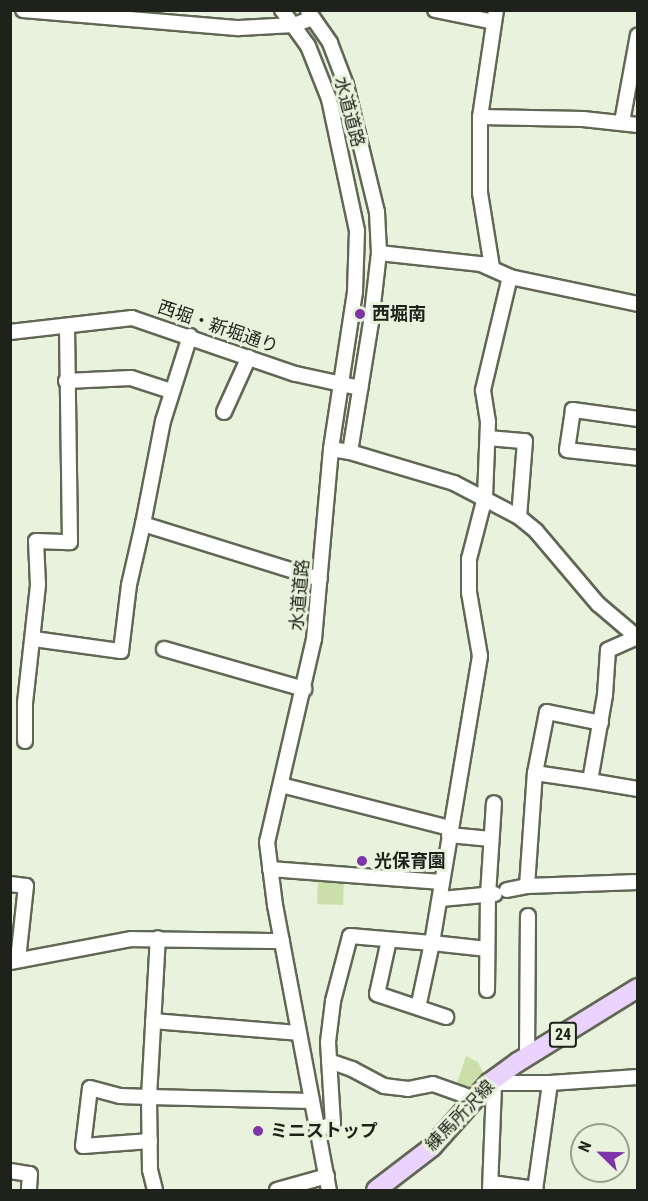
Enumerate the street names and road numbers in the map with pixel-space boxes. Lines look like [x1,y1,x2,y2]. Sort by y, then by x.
street label: 水道道路 [329,74,369,150]
street label: 西堀・新堀通り [155,296,281,358]
street label: 水道道路 [286,558,314,632]
road number: 24 [548,1022,578,1048]
street label: 練馬所沢線 [421,1076,499,1156]

